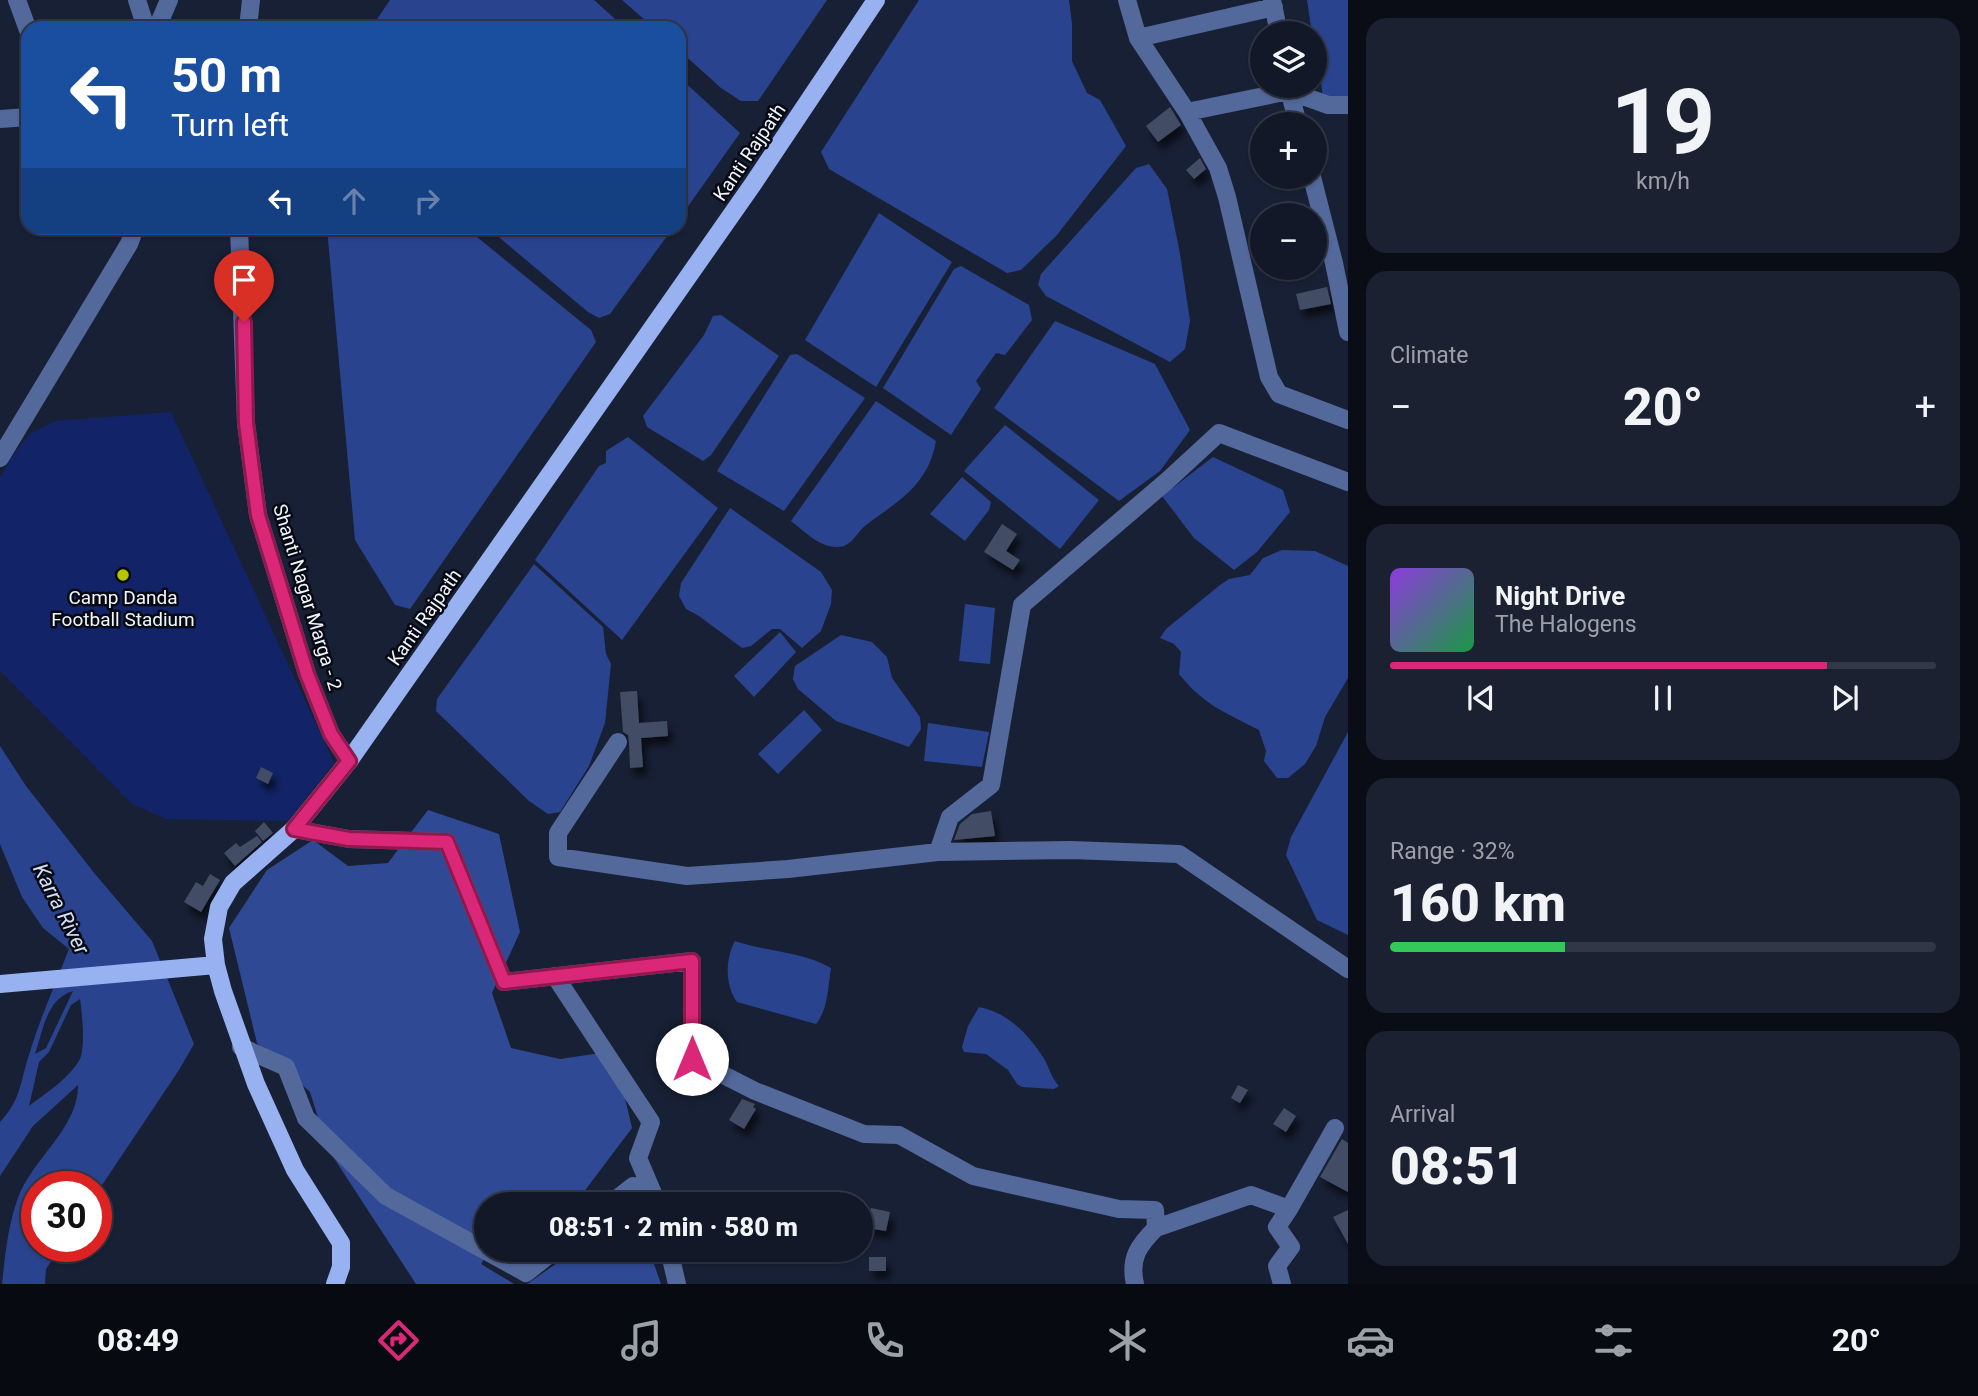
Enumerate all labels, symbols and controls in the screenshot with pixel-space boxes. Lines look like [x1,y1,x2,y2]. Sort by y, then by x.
map controls [1250,21,1327,280]
button: layers [1250,21,1327,98]
text: 50 m [171,47,282,104]
icon: left [56,49,147,140]
text: 19 [1611,69,1715,175]
street label: Kanti Rajpath [708,99,790,205]
text: Turn left [171,106,289,144]
button: + [1250,112,1327,189]
text: km/h [1636,168,1690,195]
icon: left [262,182,300,220]
icon: ahead [335,182,373,220]
icon: right [408,182,446,220]
button: − [1250,203,1327,280]
pin [214,250,274,322]
icon: arrive [225,261,263,299]
text: Climate [1390,342,1469,369]
text: 20° [1623,377,1703,438]
text: − [1390,385,1412,429]
text: + [1914,385,1936,429]
street label: Shanti Nagar Marga - 2 [268,501,347,693]
street label: Kanti Rajpath [383,565,466,670]
marker: Camp Danda Football Stadium [115,567,131,583]
text: Night Drive [1495,581,1625,611]
place label: Camp Danda Football Stadium [51,586,195,631]
text: The Halogens [1495,611,1637,638]
icon: previous [1462,679,1500,717]
icon: pause [1644,679,1682,717]
icon: next [1826,679,1864,717]
text: Range · 32% [1390,838,1515,865]
water label: Karra River [28,860,95,959]
text: 160 km [1390,873,1566,934]
position arrow [655,1022,729,1096]
text: Arrival [1390,1101,1455,1128]
text: 08:51 [1390,1136,1525,1197]
speed limit sign: 30 [21,1171,112,1262]
text: 08:51 · 2 min · 580 m [549,1212,798,1242]
icon: directions [374,1316,423,1365]
icon: music [617,1316,666,1365]
icon: phone [860,1316,909,1365]
icon: climate [1103,1316,1152,1365]
icon: car [1346,1316,1395,1365]
icon: filters [1589,1316,1638,1365]
text: 08:49 [97,1321,179,1359]
text: 20° [1832,1321,1881,1359]

